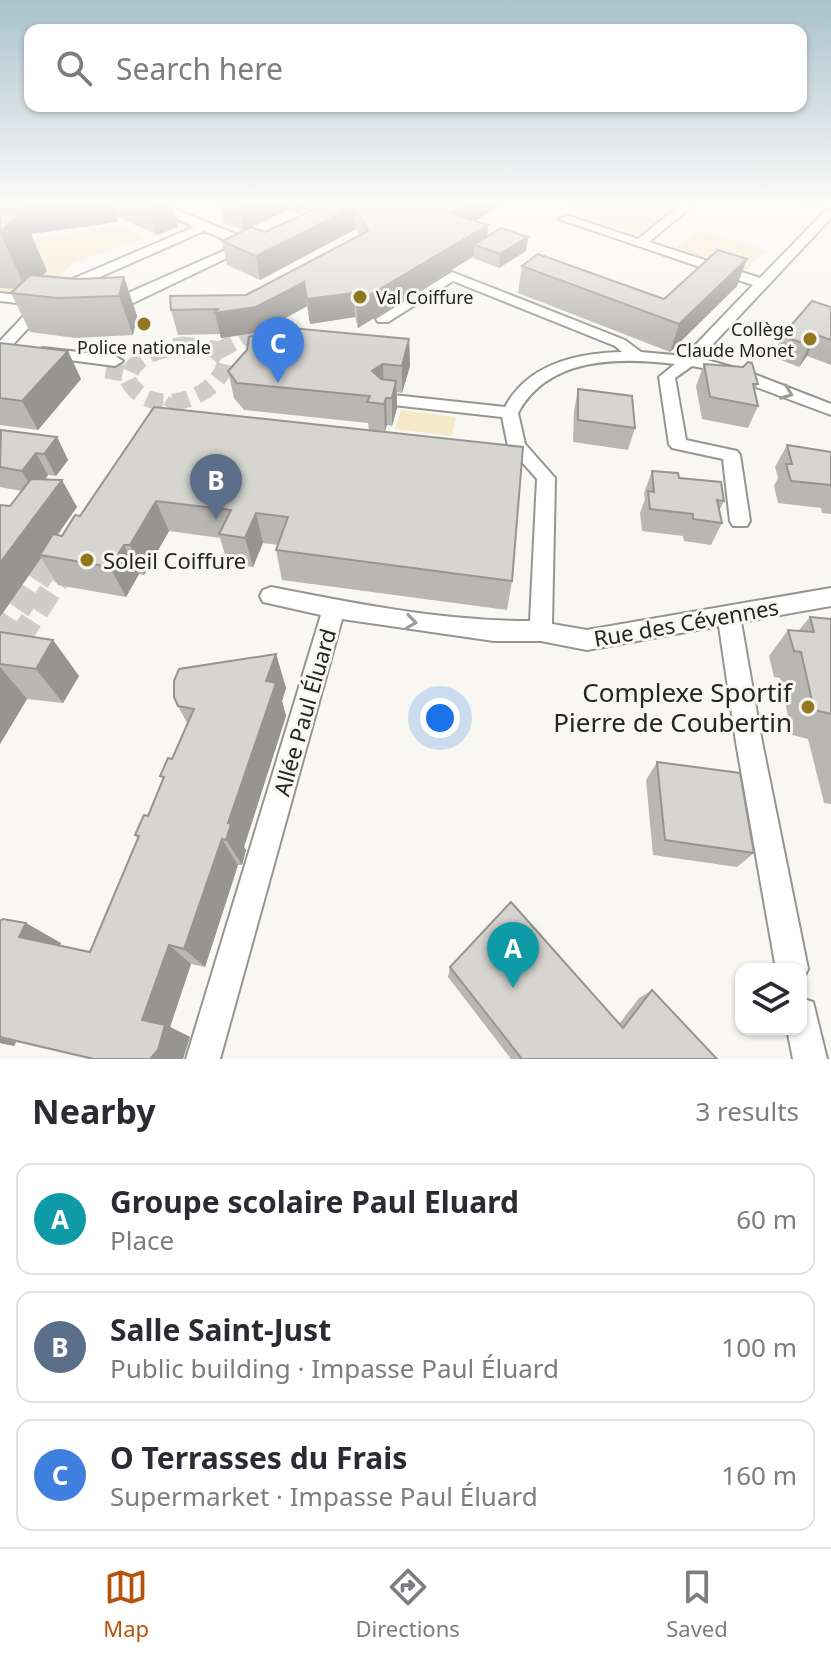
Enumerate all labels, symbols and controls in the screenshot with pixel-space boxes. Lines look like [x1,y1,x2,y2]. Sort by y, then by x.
search box [24,24,807,112]
icon: search [52,46,96,90]
text: Search here [116,48,283,89]
place label: Val Coiffure [376,285,474,309]
marker: Val Coiffure [351,288,369,306]
marker: Police nationale [135,315,153,333]
pin: C [252,317,304,383]
place label: Collège Claude Monet [676,317,794,362]
marker: Collège Claude Monet [801,330,819,348]
place label: Police nationale [77,335,211,359]
one-way arrow [779,383,793,400]
pin: B [190,454,242,520]
place label: Soleil Coiffure [103,545,246,575]
marker: Soleil Coiffure [78,551,96,569]
street label: Rue des Cévennes [591,591,781,653]
one-way arrow [405,613,418,630]
street label: Allée Paul Éluard [266,625,342,799]
place label: Complexe Sportif Pierre de Coubertin [553,674,794,740]
your location [420,698,460,738]
marker: Complexe Sportif Pierre de Coubertin [799,698,817,716]
pin: A [487,922,539,988]
map controls [735,963,807,1035]
button: layers [735,963,807,1035]
text: Nearby [32,1088,156,1134]
text: 3 results [695,1093,799,1129]
text: Groupe scolaire Paul Eluard [110,1181,519,1222]
text: A [51,1201,69,1237]
text: 60 m [736,1201,797,1237]
text: Place [110,1222,174,1258]
text: Salle Saint-Just [110,1309,331,1350]
text: B [51,1329,69,1365]
text: 100 m [721,1329,797,1365]
text: Public building · Impasse Paul Éluard [110,1350,559,1386]
text: O Terrasses du Frais [110,1437,407,1478]
text: C [52,1457,68,1493]
text: 160 m [721,1457,797,1493]
text: Supermarket · Impasse Paul Éluard [110,1478,538,1514]
tab: Map [103,1565,149,1643]
tab: Directions [355,1565,460,1643]
tab: Saved [666,1565,728,1643]

